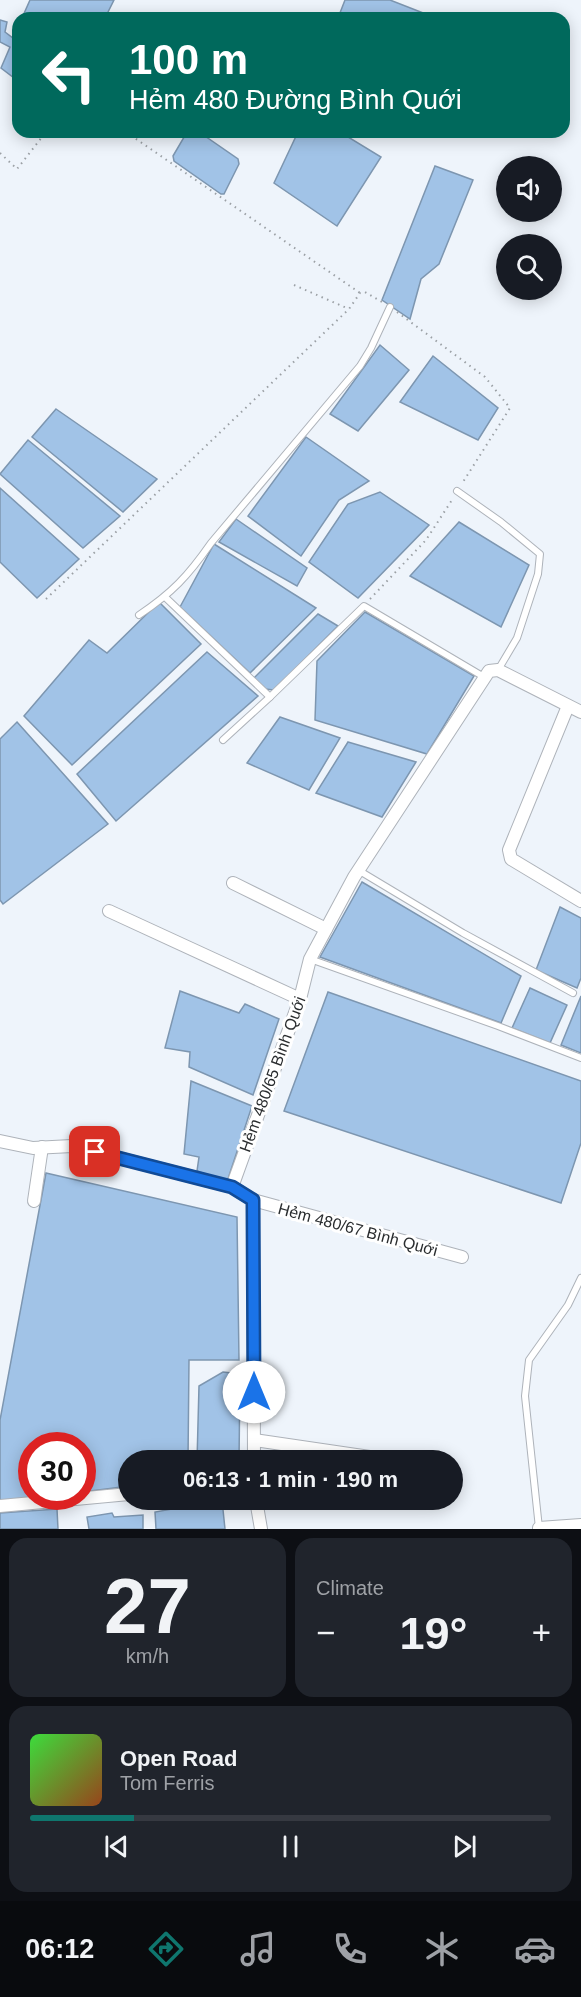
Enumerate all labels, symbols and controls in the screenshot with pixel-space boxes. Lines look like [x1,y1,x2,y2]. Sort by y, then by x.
icon: left [30,36,108,114]
text: 100 m [129,36,248,83]
text: Hẻm 480 Đường Bình Quới [129,85,462,115]
map controls [496,156,562,300]
button: sound [496,156,562,222]
button: search [496,234,562,300]
street label: Hẻm 480/65 Bình Quới [236,994,309,1154]
pin [69,1126,120,1177]
icon: arrive [78,1135,111,1168]
street label: Hẻm 480/67 Bình Quới [276,1200,439,1259]
position arrow [222,1360,286,1424]
speed limit sign: 30 [18,1432,96,1510]
text: 06:13 · 1 min · 190 m [183,1467,398,1492]
text: 27 [104,1562,191,1650]
text: Climate [316,1577,384,1599]
text: 19° [399,1608,468,1659]
text: − [316,1614,335,1651]
text: + [532,1614,551,1651]
text: km/h [126,1645,169,1667]
text: Open Road [120,1746,237,1771]
text: Tom Ferris [120,1772,214,1794]
icon: previous [100,1830,133,1863]
icon: pause [274,1830,307,1863]
icon: next [448,1830,481,1863]
icon: directions [145,1928,187,1970]
icon: music [237,1928,279,1970]
icon: phone [329,1928,371,1970]
icon: climate [421,1928,463,1970]
icon: car [514,1928,556,1970]
text: 06:12 [25,1934,94,1964]

